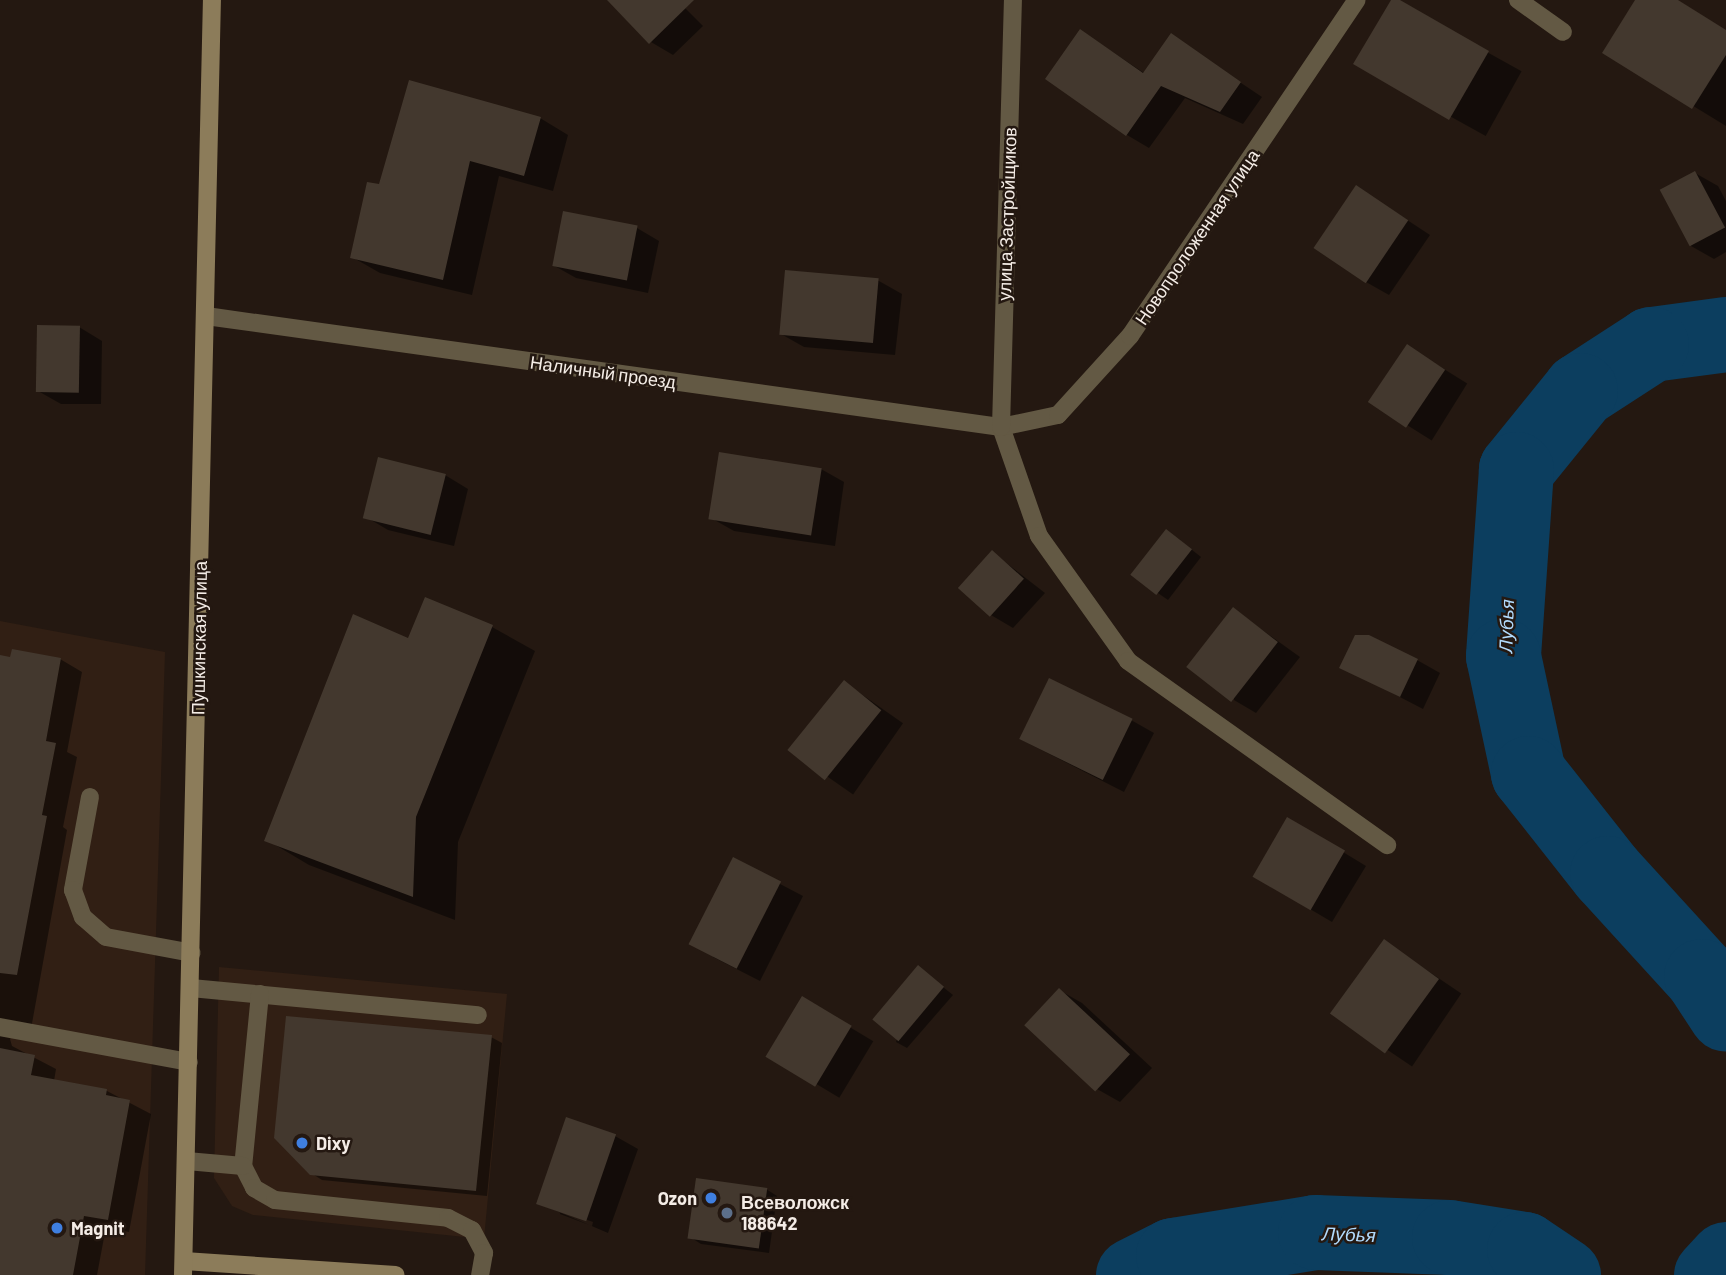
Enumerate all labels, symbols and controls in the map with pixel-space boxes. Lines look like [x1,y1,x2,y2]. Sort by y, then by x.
street label: улица Застройщиков [993,127,1021,301]
street label: Новопроложенная улица [1130,145,1264,329]
street label: Наличный проезд [529,351,677,393]
street label: Пушкинская улица [187,561,211,715]
water label: Лубья [1494,599,1518,653]
place label: Dixy [316,1132,350,1154]
marker: Dixy [294,1135,310,1151]
place label: Ozon [658,1187,697,1209]
marker: Ozon [703,1190,719,1206]
place label: Всеволожск 188642 [741,1192,849,1234]
marker: Всеволожск 188642 [719,1205,735,1221]
place label: Magnit [71,1217,125,1239]
marker: Magnit [49,1220,65,1236]
water label: Лубья [1322,1222,1376,1246]

